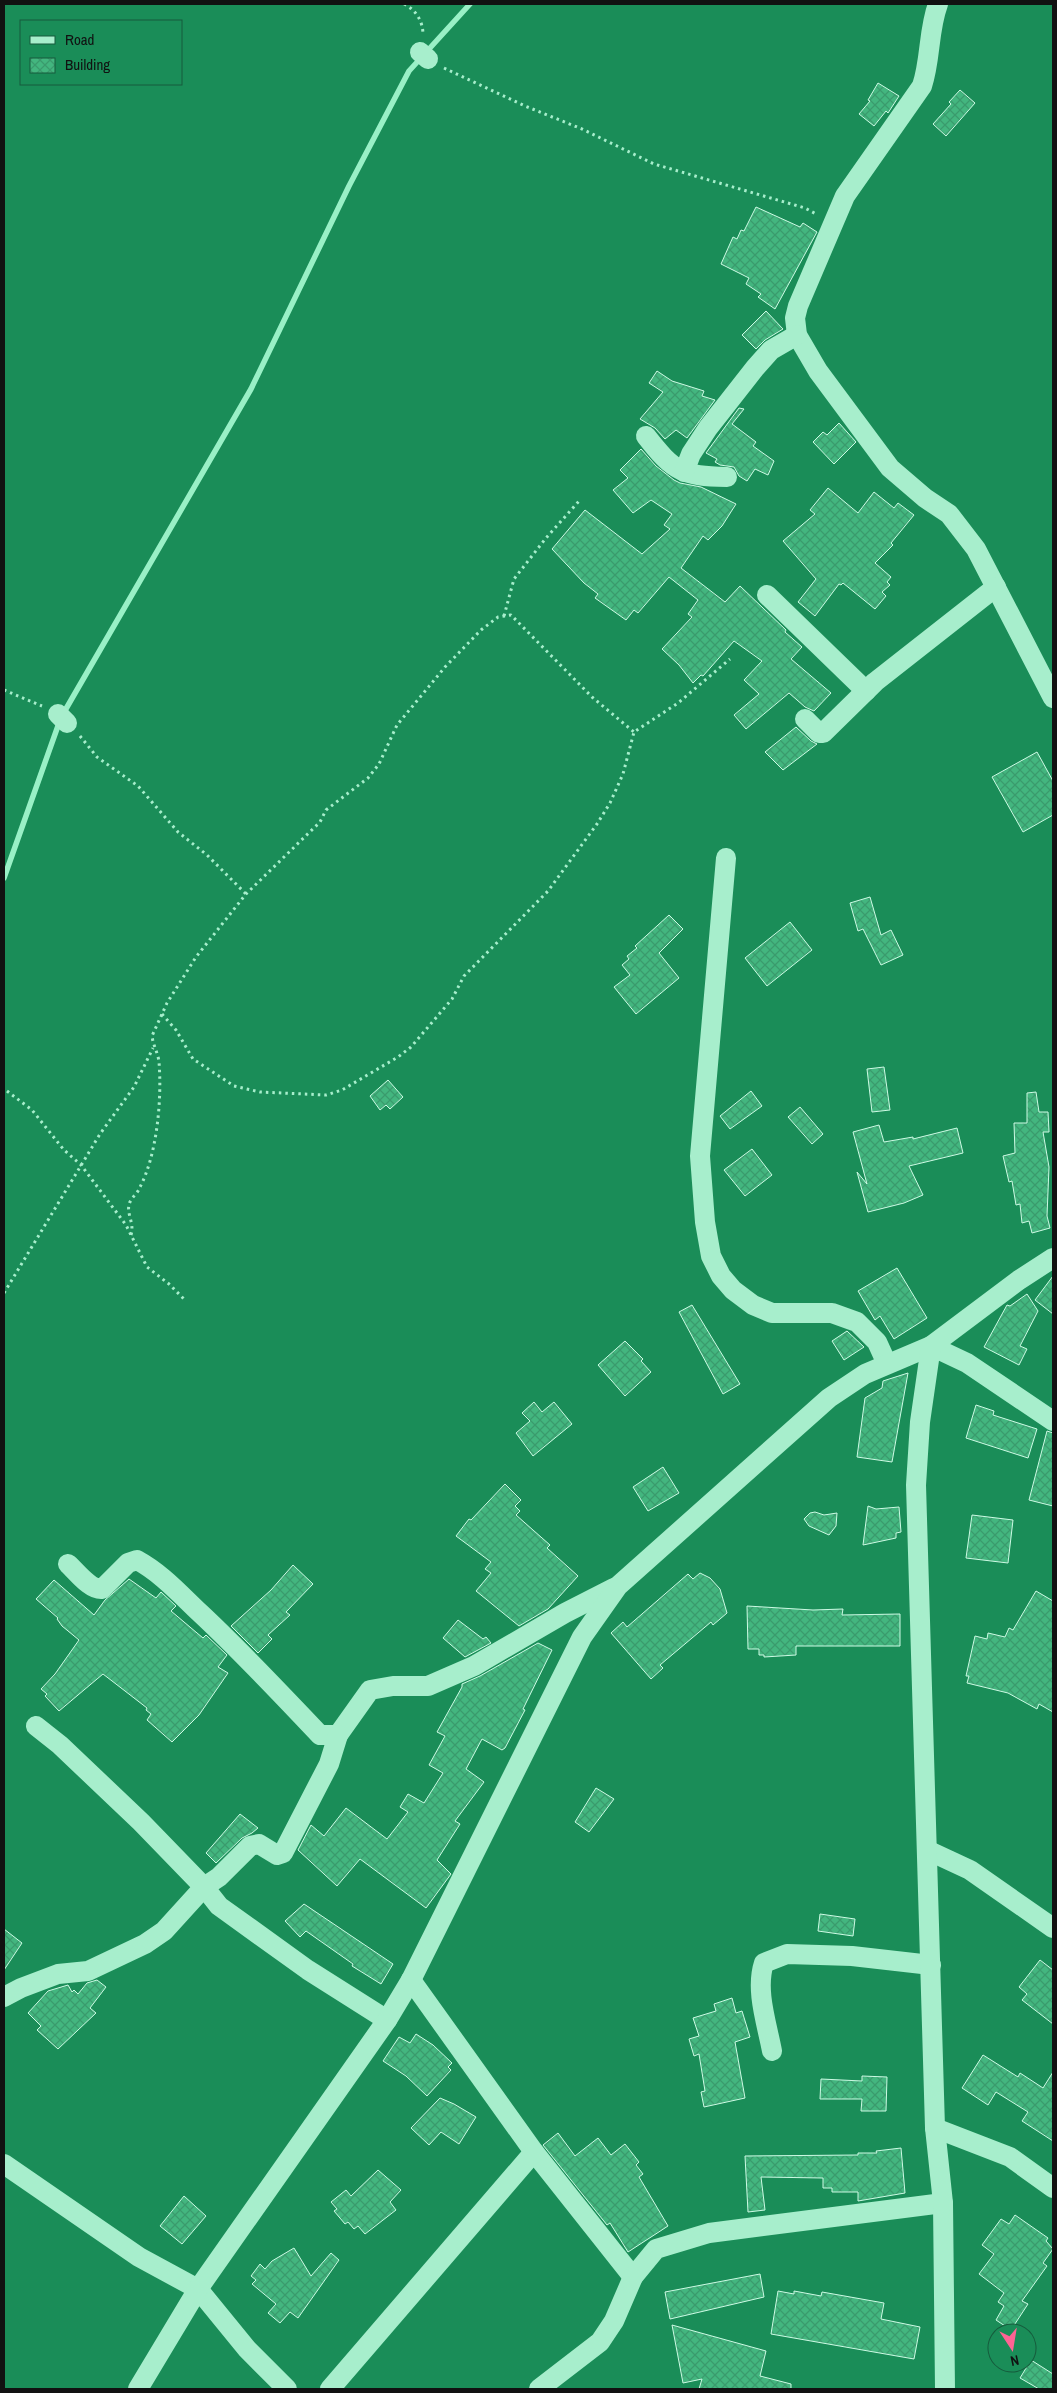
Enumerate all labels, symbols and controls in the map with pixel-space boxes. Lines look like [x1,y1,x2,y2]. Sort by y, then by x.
legend [20,20,182,85]
text: Road [65,29,94,50]
text: Building [65,54,110,75]
north arrow [987,2323,1037,2373]
text: N [1009,2351,1021,2370]

